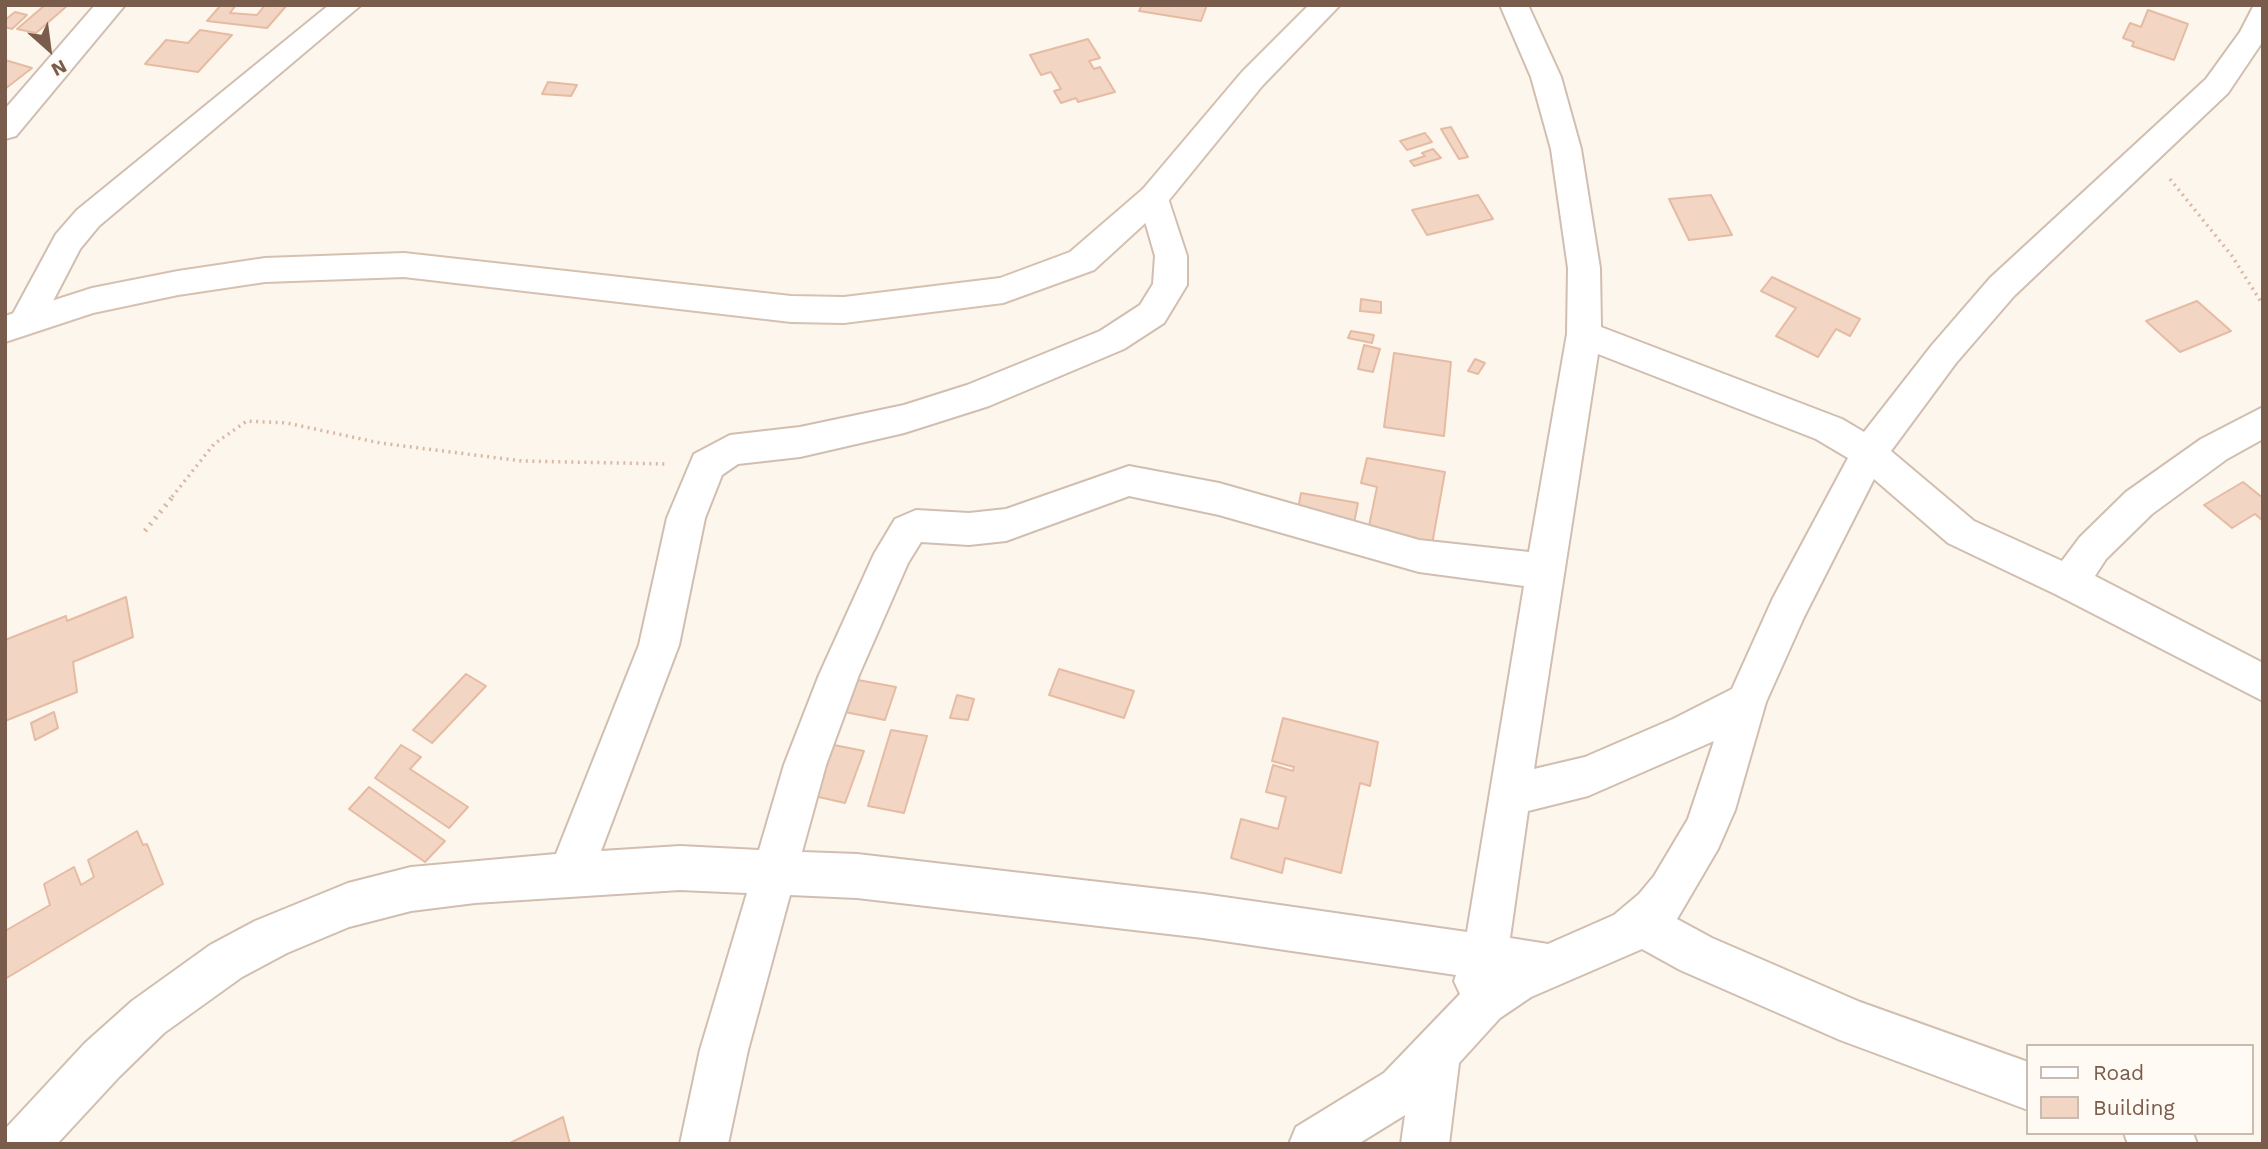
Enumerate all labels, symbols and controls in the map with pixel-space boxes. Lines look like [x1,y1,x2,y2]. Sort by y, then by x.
north arrow [14,14,84,84]
text: N [47,55,71,81]
legend [2026,1044,2254,1135]
text: Road [2093,1060,2144,1085]
text: Building [2093,1095,2175,1120]

